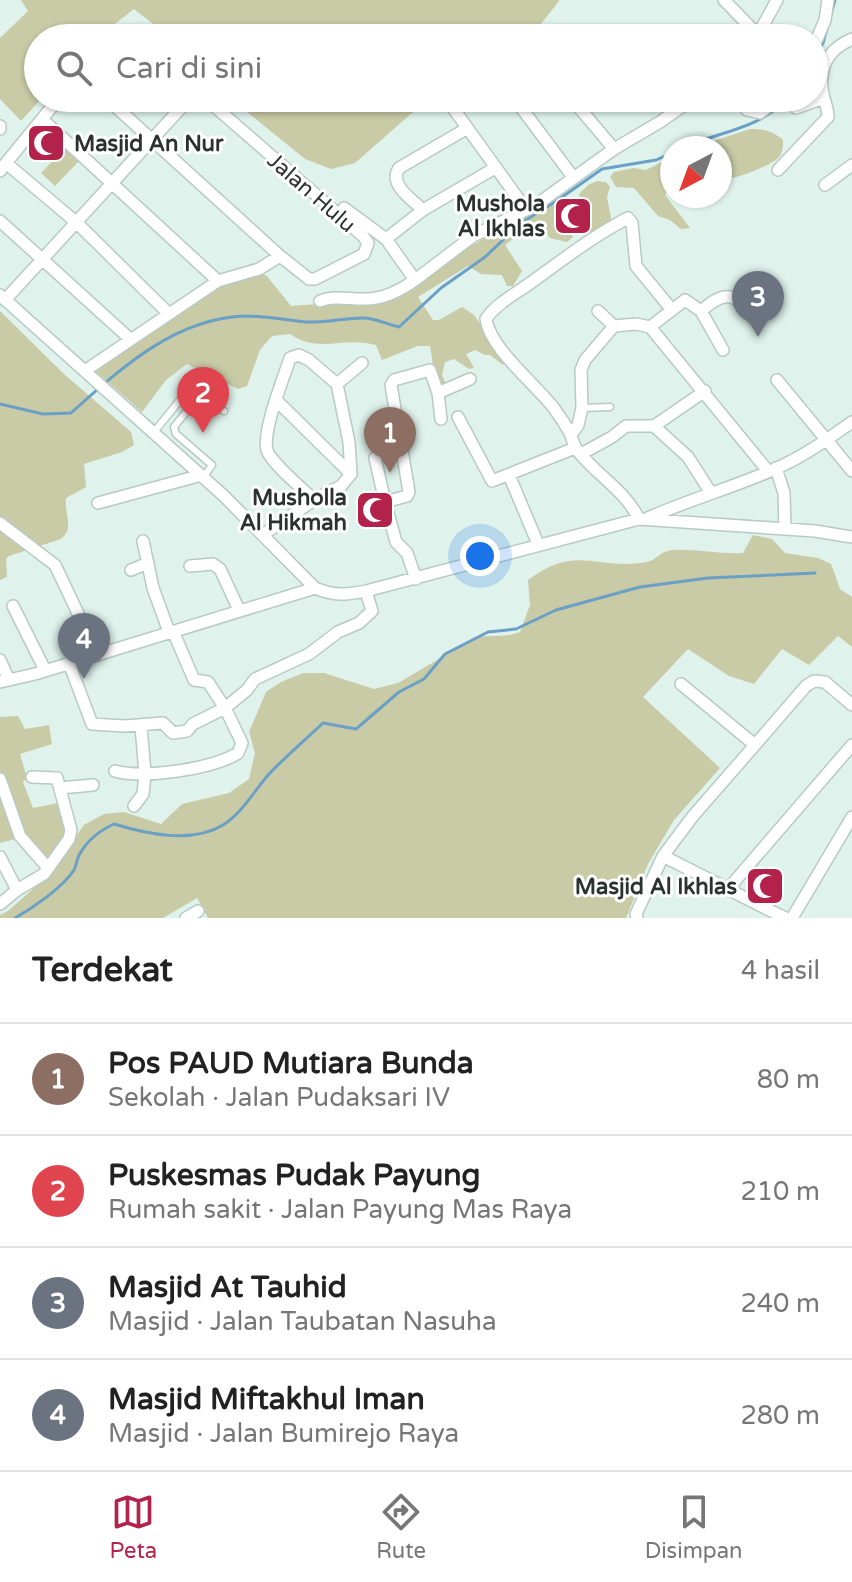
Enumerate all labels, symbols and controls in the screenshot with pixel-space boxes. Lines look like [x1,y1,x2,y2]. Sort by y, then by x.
search box [24,24,828,112]
icon: search [52,46,96,90]
text: Cari di sini [116,50,262,87]
mosque icon: Masjid An Nur [25,122,67,164]
place label: Masjid An Nur [74,131,224,157]
north arrow [660,136,732,208]
street label: Jalan Hulu [262,147,361,238]
place label: Mushola Al Ikhlas [455,191,545,242]
mosque icon: Mushola Al Ikhlas [552,195,594,237]
pin: 3 [732,271,784,337]
pin: 2 [177,367,229,433]
pin: 1 [364,407,416,473]
place label: Musholla Al Hikmah [240,485,347,536]
mosque icon: Musholla Al Hikmah [354,489,396,531]
your location [460,536,500,576]
pin: 4 [58,613,110,679]
mosque icon: Masjid Al Ikhlas [744,865,786,907]
place label: Masjid Al Ikhlas [575,874,737,900]
text: Terdekat [32,950,173,991]
text: 4 hasil [741,955,820,986]
text: Pos PAUD Mutiara Bunda [108,1045,474,1082]
text: 1 [50,1064,66,1095]
text: 80 m [757,1064,820,1095]
text: Sekolah · Jalan Pudaksari IV [108,1082,450,1113]
text: Puskesmas Pudak Payung [108,1157,480,1194]
text: 2 [50,1176,66,1207]
text: 210 m [740,1176,820,1207]
text: Rumah sakit · Jalan Payung Mas Raya [108,1194,572,1225]
text: Masjid At Tauhid [108,1269,347,1306]
text: 3 [50,1288,66,1319]
text: 240 m [740,1288,820,1319]
text: Masjid · Jalan Taubatan Nasuha [108,1306,497,1337]
text: Masjid Miftakhul Iman [108,1381,425,1418]
text: 4 [50,1400,66,1431]
text: 280 m [740,1400,820,1431]
text: Masjid · Jalan Bumirejo Raya [108,1418,459,1449]
tab: Peta [109,1490,157,1564]
tab: Rute [376,1490,426,1564]
tab: Disimpan [645,1490,743,1564]

